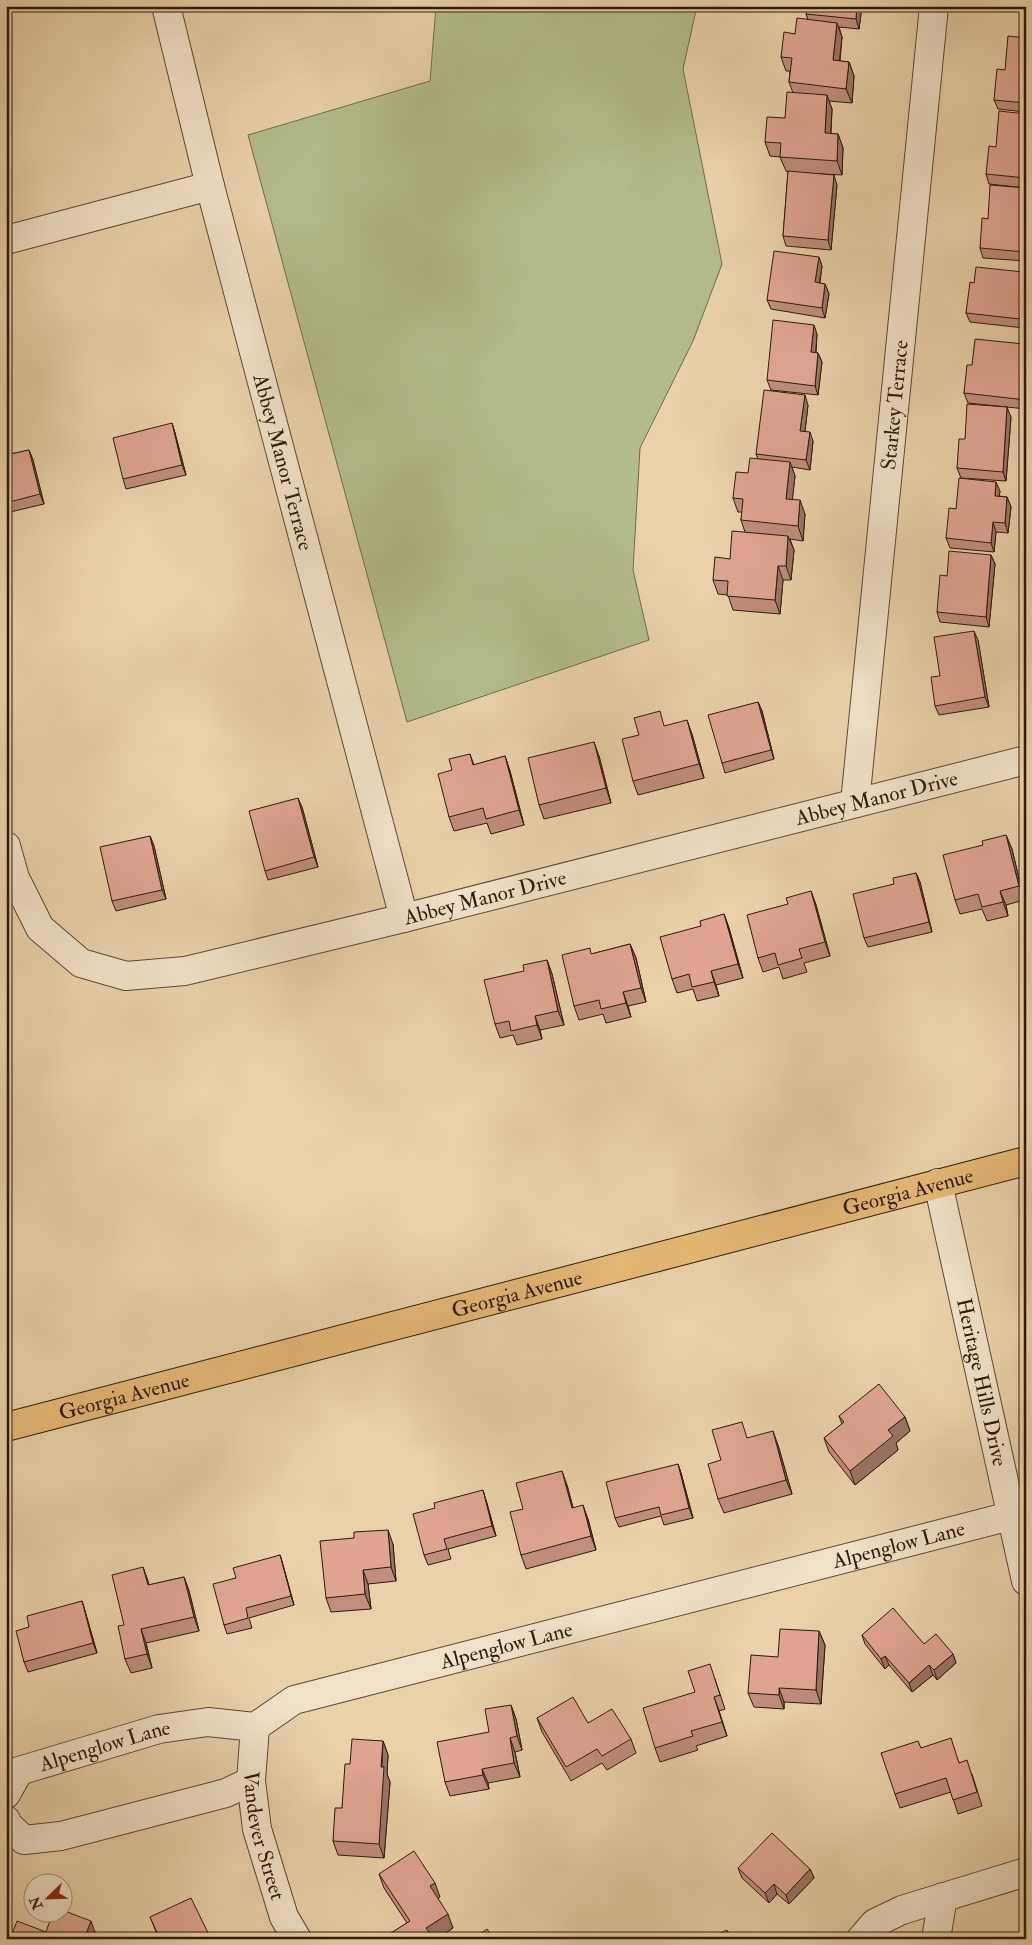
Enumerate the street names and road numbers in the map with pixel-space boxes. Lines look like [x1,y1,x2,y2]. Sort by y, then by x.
street label: Starkey Terrace [875,339,914,471]
street label: Abbey Manor Terrace [247,370,320,554]
street label: Abbey Manor Drive [792,764,961,832]
street label: Abbey Manor Drive [400,864,569,931]
street label: Georgia Avenue [840,1162,976,1222]
street label: Georgia Avenue [449,1264,585,1324]
street label: Heritage Hills Drive [950,1296,1014,1469]
street label: Georgia Avenue [56,1366,193,1426]
street label: Alpenglow Lane [829,1515,968,1575]
street label: Alpenglow Lane [436,1615,575,1676]
street label: Alpenglow Lane [35,1714,172,1778]
street label: Vandever Street [237,1770,292,1903]

